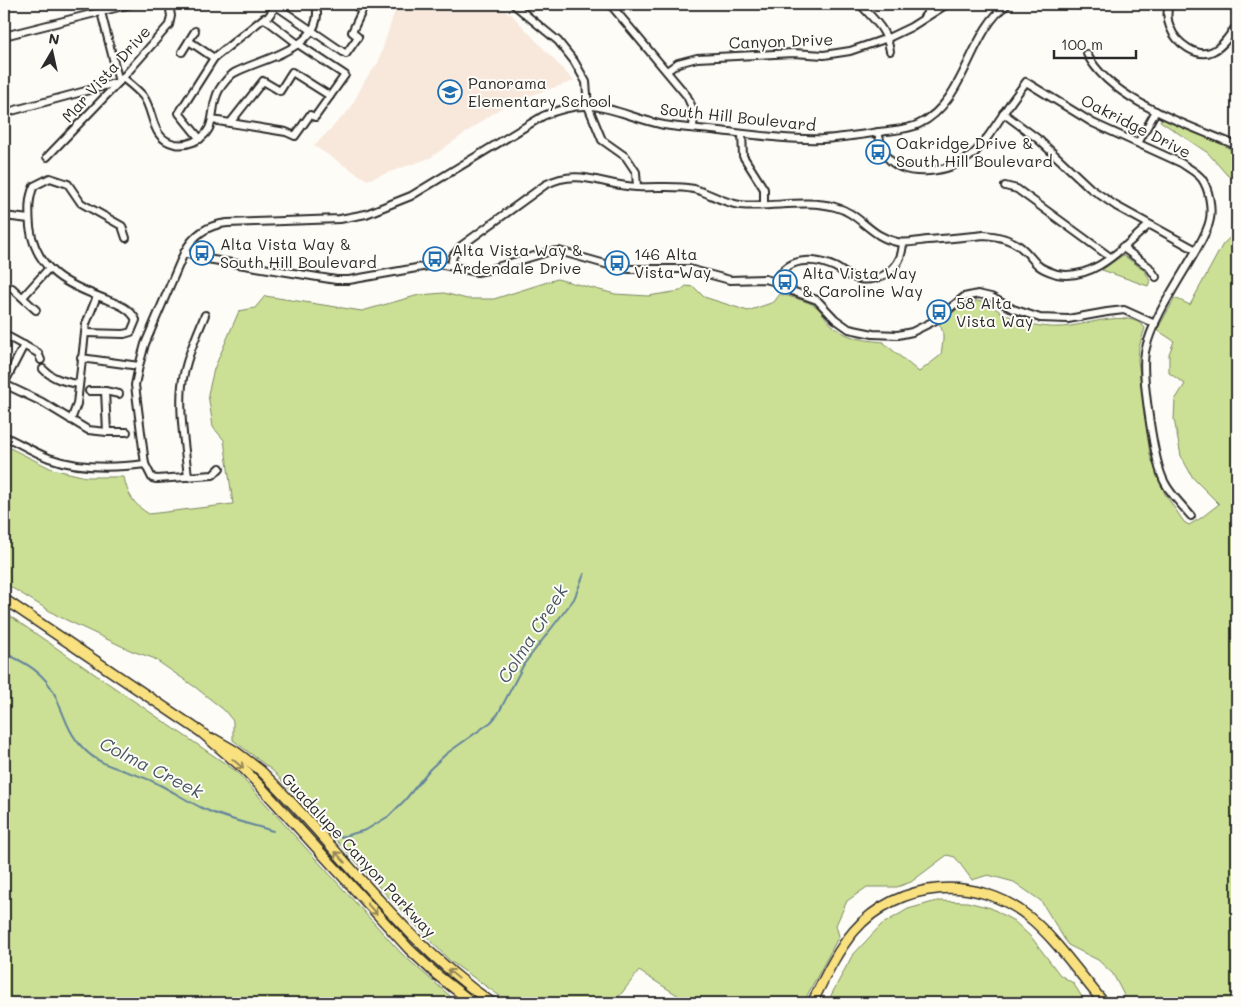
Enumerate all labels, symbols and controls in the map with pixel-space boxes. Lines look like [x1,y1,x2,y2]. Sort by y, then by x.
street label: Mar Vista Drive [57,21,155,126]
north arrow [28,28,78,78]
text: N [47,28,61,49]
street label: Canyon Drive [728,28,834,53]
scale bar [1054,28,1136,60]
text: 100 m [1061,34,1103,54]
place label: Panorama Elementary School [468,72,612,111]
school or university icon: Panorama Elementary School [437,79,463,105]
street label: Oakridge Drive [1078,89,1195,162]
street label: South Hill Boulevard [659,98,817,135]
place label: Oakridge Drive & South Hill Boulevard [896,132,1053,171]
bus stop icon: Oakridge Drive & South Hill Boulevard [865,139,891,165]
place label: Alta Vista Way & South Hill Boulevard [220,233,377,272]
place label: Alta Vista Way & Ardendale Drive [452,239,583,278]
bus stop icon: Alta Vista Way & South Hill Boulevard [189,240,215,266]
place label: 146 Alta Vista Way [634,243,711,282]
bus stop icon: Alta Vista Way & Ardendale Drive [422,246,448,272]
bus stop icon: 146 Alta Vista Way [604,250,630,276]
place label: Alta Vista Way & Caroline Way [802,262,923,301]
bus stop icon: Alta Vista Way & Caroline Way [772,269,798,295]
place label: 58 Alta Vista Way [956,292,1033,331]
bus stop icon: 58 Alta Vista Way [926,299,952,325]
water label: Colma Creek [491,579,573,687]
water label: Colma Creek [96,731,208,804]
one-way arrow [231,758,244,770]
street label: Guadalupe Canyon Parkway [278,768,441,941]
one-way arrow [334,851,346,864]
one-way arrow [366,902,378,915]
one-way arrow [447,969,460,980]

